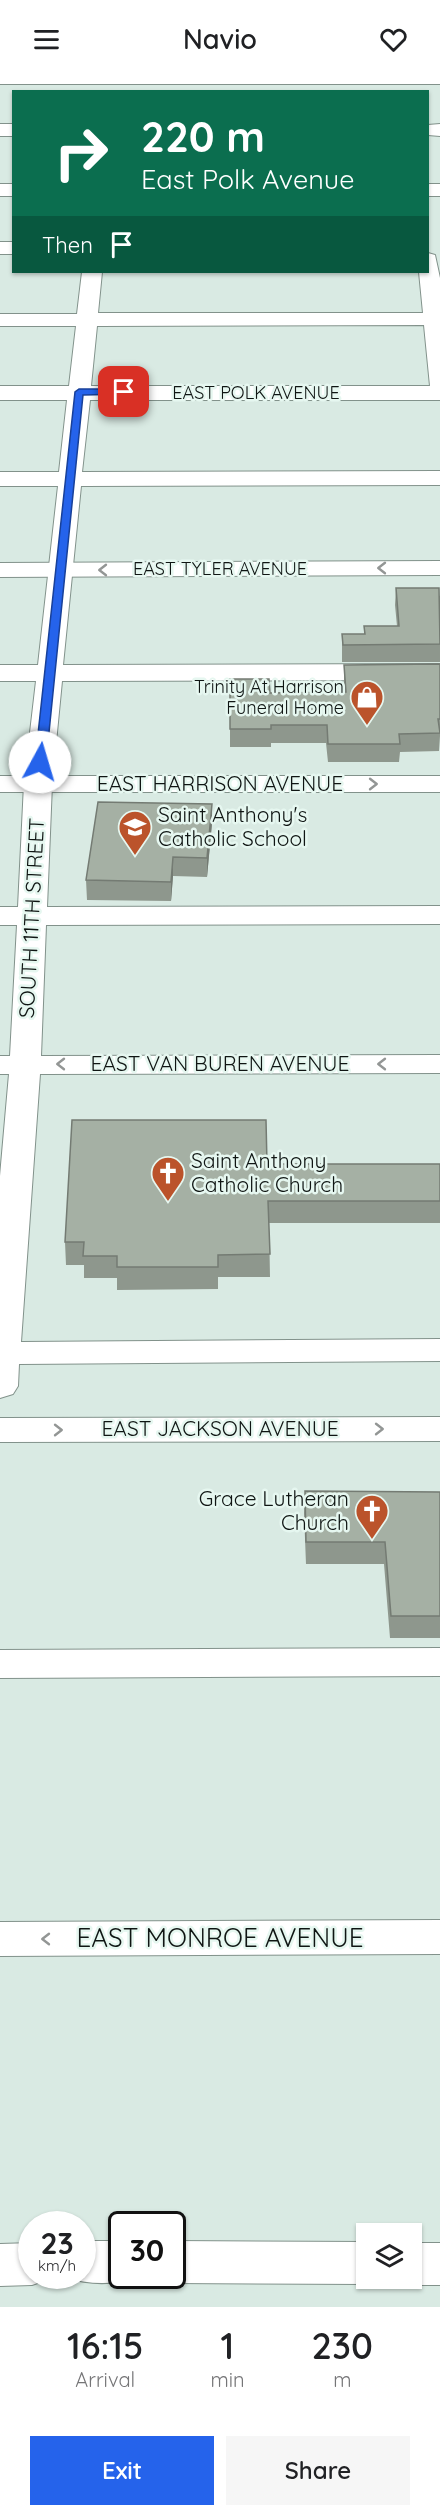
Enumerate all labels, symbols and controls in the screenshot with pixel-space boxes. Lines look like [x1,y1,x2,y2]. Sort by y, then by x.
text: Navio [183,22,257,56]
icon: menu [30,23,63,56]
icon: heart [377,23,410,56]
text: 220 m [141,110,265,163]
icon: right [42,114,120,192]
text: East Polk Avenue [141,162,354,196]
icon: arrive [105,228,138,261]
text: Then [42,231,93,259]
pin [98,366,149,417]
icon: arrive [107,375,140,408]
street label: EAST POLK AVENUE [172,381,340,404]
street label: EAST TYLER AVENUE [133,557,307,580]
one-way arrow [377,562,386,574]
one-way arrow [98,564,107,576]
place label: Trinity At Harrison Funeral Home [194,675,344,719]
shop icon: Trinity At Harrison Funeral Home [349,679,385,726]
position arrow [8,730,72,794]
street label: EAST HARRISON AVENUE [97,770,343,796]
one-way arrow [369,778,378,790]
place label: Saint Anthony's Catholic School [158,801,307,851]
school or university icon: Saint Anthony's Catholic School [117,809,153,856]
street label: SOUTH 11TH STREET [13,817,49,1019]
street label: EAST VAN BUREN AVENUE [91,1050,350,1076]
one-way arrow [56,1058,65,1070]
one-way arrow [377,1058,386,1070]
place label: Saint Anthony Catholic Church [191,1147,343,1197]
church icon: Saint Anthony Catholic Church [150,1155,186,1202]
street label: EAST JACKSON AVENUE [101,1415,339,1441]
one-way arrow [375,1423,384,1435]
one-way arrow [54,1424,63,1436]
place label: Grace Lutheran Church [199,1485,349,1535]
church icon: Grace Lutheran Church [354,1493,390,1540]
street label: EAST MONROE AVENUE [76,1921,364,1954]
one-way arrow [41,1933,50,1945]
speed limit sign: 30 [108,2211,186,2289]
map controls [356,2223,422,2289]
button: layers [356,2223,422,2289]
text: 23 [40,2224,74,2262]
text: km/h [38,2256,76,2275]
text: 16:15 [67,2323,143,2368]
text: 1 [221,2323,234,2368]
text: 230 [312,2323,373,2368]
text: Arrival [75,2367,135,2392]
text: min [210,2367,245,2392]
text: m [333,2367,351,2392]
button: Exit [30,2436,214,2505]
button: Share [226,2436,410,2505]

